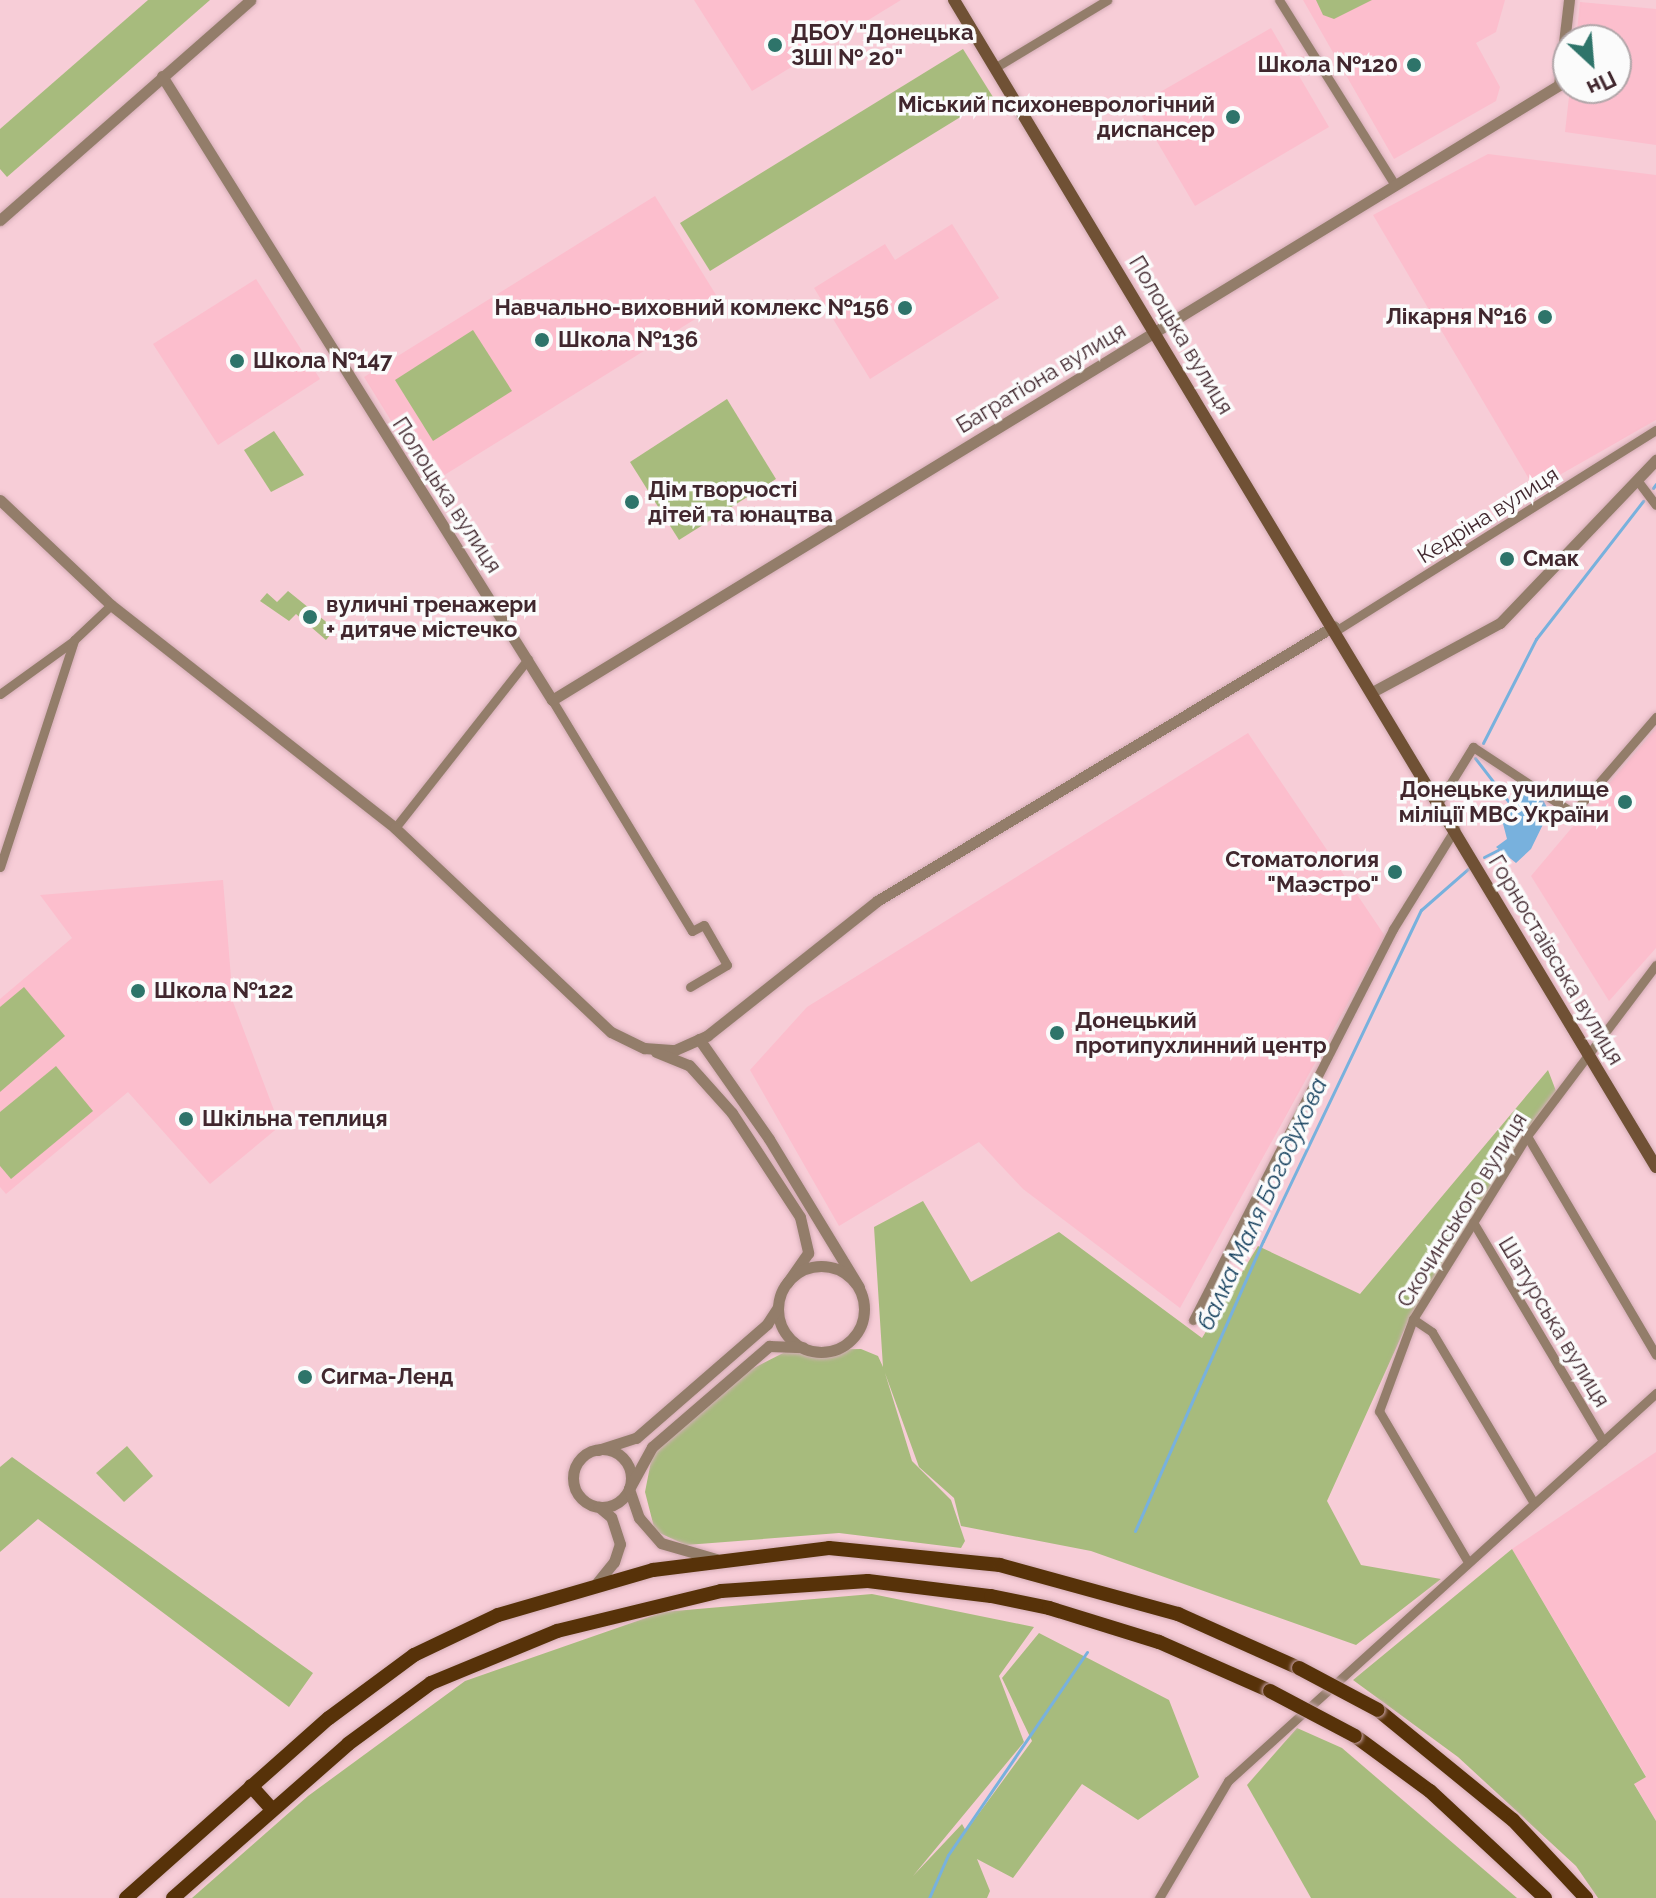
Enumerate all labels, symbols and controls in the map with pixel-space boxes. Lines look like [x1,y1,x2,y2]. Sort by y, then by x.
place label: ДБОУ "Донецька ЗШІ № 20" [791,19,974,70]
north arrow [1552,24,1632,104]
marker: ДБОУ "Донецька ЗШІ № 20" [766,36,784,54]
place label: Школа №120 [1258,52,1398,78]
marker: Школа №120 [1405,56,1423,74]
text: Пн [1583,66,1621,102]
place label: Міський психоневрологічний диспансер [898,91,1215,142]
marker: Міський психоневрологічний диспансер [1222,106,1244,128]
street label: Полоцька вулиця [1123,251,1239,419]
place label: Навчально-виховний комлекс №156 [494,295,889,321]
marker: Навчально-виховний комлекс №156 [896,299,914,317]
place label: Лікарня №16 [1386,304,1527,330]
marker: Лікарня №16 [1534,306,1556,328]
street label: Багратіона вулиця [952,317,1130,439]
place label: Школа №136 [558,327,698,353]
marker: Школа №136 [533,331,551,349]
place label: Школа №147 [253,348,392,374]
marker: Школа №147 [228,352,246,370]
street label: Полоцька вулиця [387,412,507,578]
street label: Кедріна вулиця [1413,461,1563,569]
place label: Дім творчості дітей та юнацтва [648,476,833,528]
marker: Дім творчості дітей та юнацтва [623,493,641,511]
place label: Смак [1523,546,1579,572]
marker: Смак [1498,550,1516,568]
place label: вуличні тренажери + дитяче містечко [326,591,537,642]
marker: вуличні тренажери + дитяче містечко [301,608,319,626]
place label: Донецьке училище міліції МВС України [1399,776,1609,828]
marker: Донецьке училище міліції МВС України [1616,793,1634,811]
place label: Стоматология "Маэстро" [1225,846,1379,898]
street label: Горностаївська вулиця [1483,850,1629,1070]
marker: Стоматология "Маэстро" [1386,863,1404,881]
place label: Школа №122 [154,978,293,1004]
marker: Школа №122 [129,982,147,1000]
place label: Донецький протипухлинний центр [1075,1007,1327,1058]
marker: Донецький протипухлинний центр [1046,1022,1068,1044]
water label: балка Маля Богодухова [1191,1073,1333,1335]
place label: Шкільна теплиця [202,1106,388,1132]
street label: Скочинського вулиця [1391,1108,1533,1312]
marker: Шкільна теплиця [177,1110,195,1128]
street label: Шатурська вулиця [1493,1232,1615,1412]
place label: Сигма-Ленд [321,1364,453,1390]
marker: Сигма-Ленд [296,1368,314,1386]

